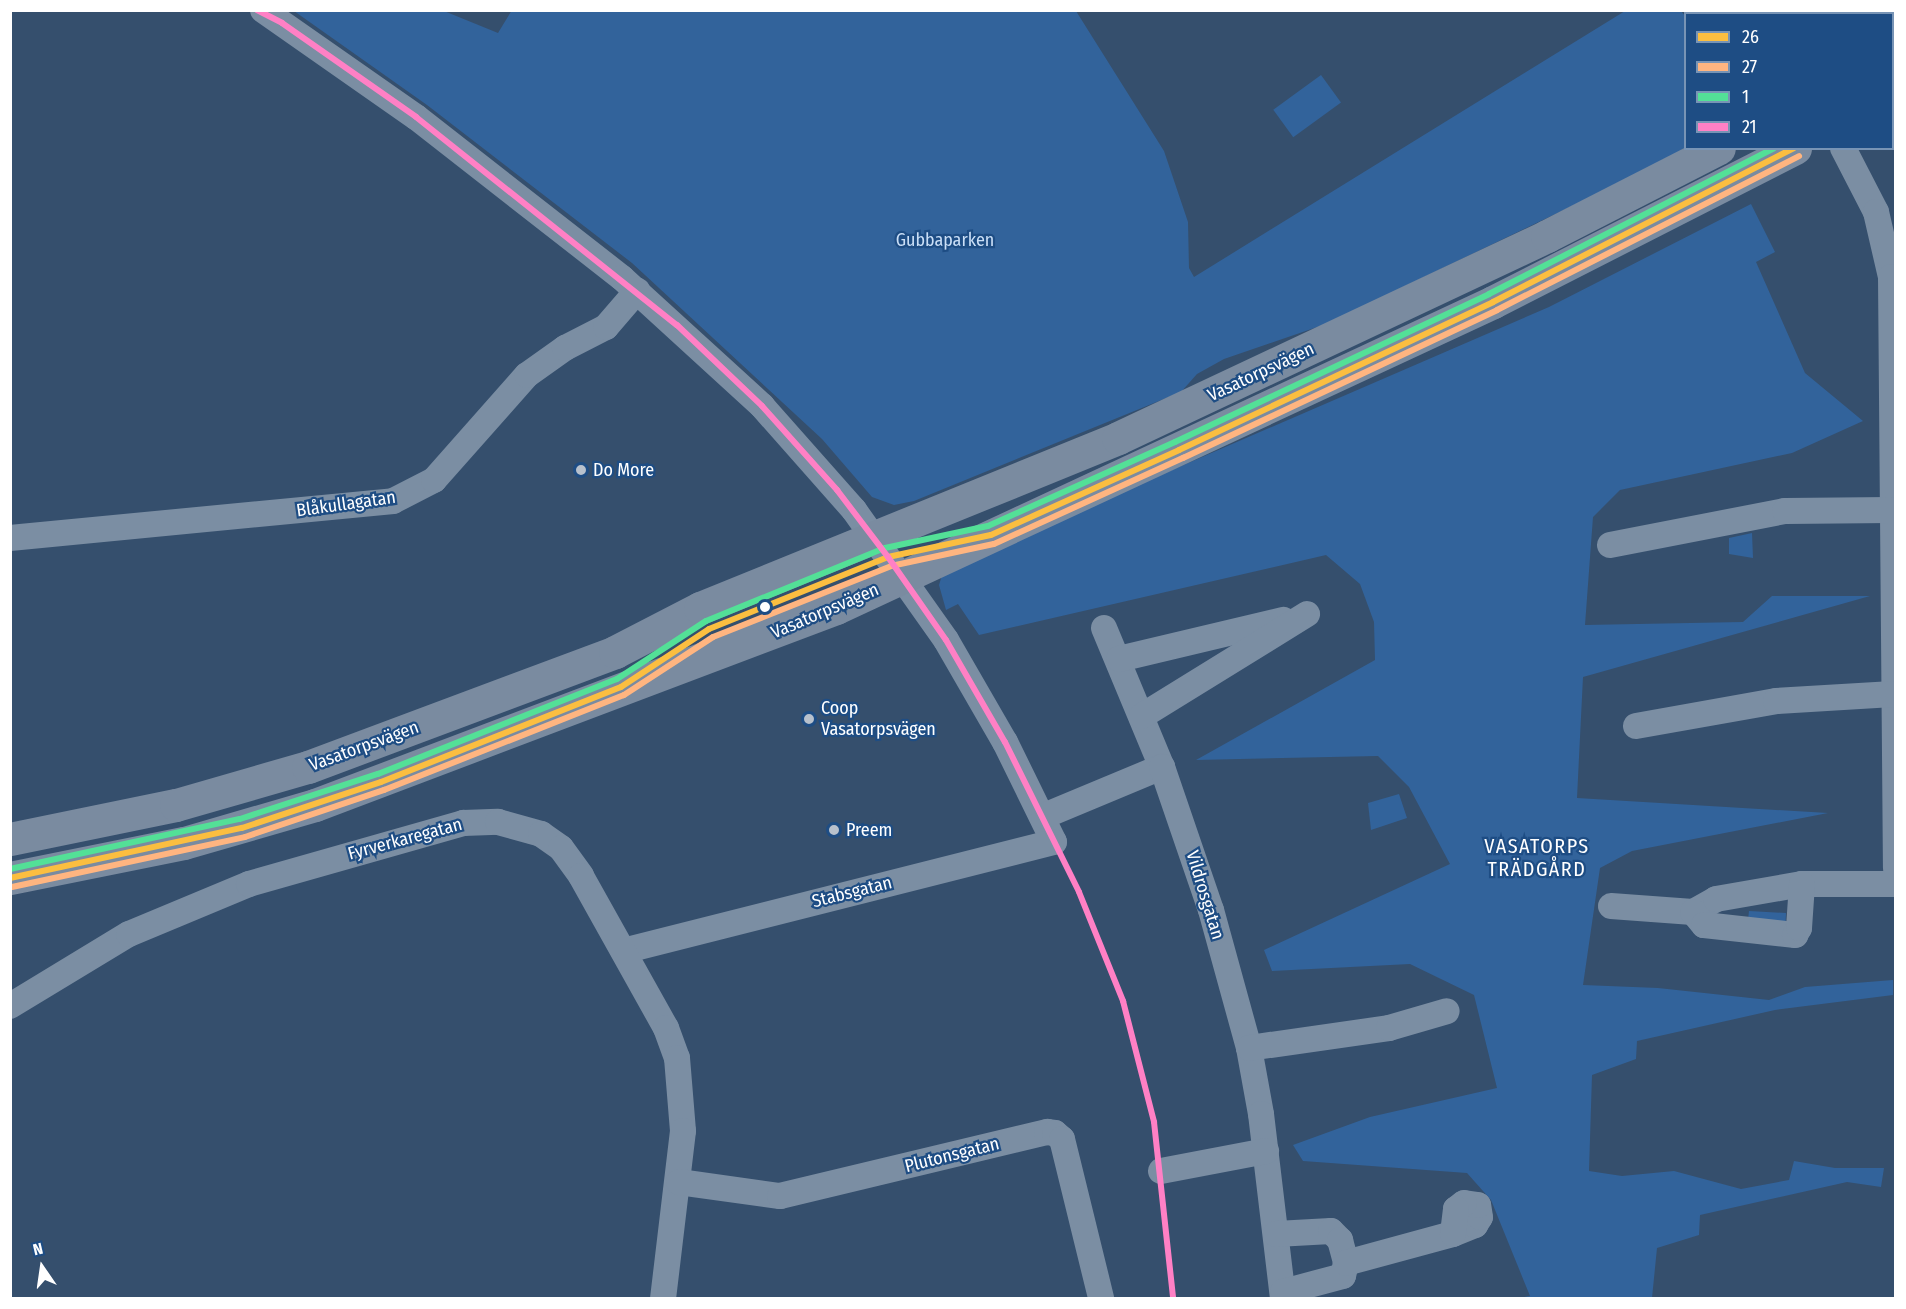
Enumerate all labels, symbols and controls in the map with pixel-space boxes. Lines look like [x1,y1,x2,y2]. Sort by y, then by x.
legend [1684,12,1894,150]
text: 26 [1742,26,1759,48]
text: 27 [1742,56,1757,78]
text: 1 [1742,86,1749,108]
text: 21 [1742,116,1757,138]
park label: Gubbaparken [896,229,994,251]
street label: Vasatorpsvägen [1204,338,1318,406]
place label: Do More [593,459,654,481]
marker: Do More [574,463,588,477]
street label: Blåkullagatan [295,486,397,522]
street label: Vasatorpsvägen [768,579,882,643]
unlabelled marker [759,601,771,613]
place label: Coop Vasatorpsvägen [821,698,936,740]
marker: Coop Vasatorpsvägen [802,712,816,726]
street label: Vasatorpsvägen [306,716,422,776]
street label: Fyrverkaregatan [346,813,464,865]
place label: Preem [846,819,892,841]
marker: Preem [827,823,841,837]
district label: VASATORPS TRÄDGÅRD [1484,834,1590,881]
street label: Vildrosgatan [1181,848,1229,942]
street label: Stabsgatan [810,872,894,912]
street label: Plutonsgatan [902,1133,1002,1177]
north arrow [12,1237,72,1297]
text: N [31,1239,45,1259]

